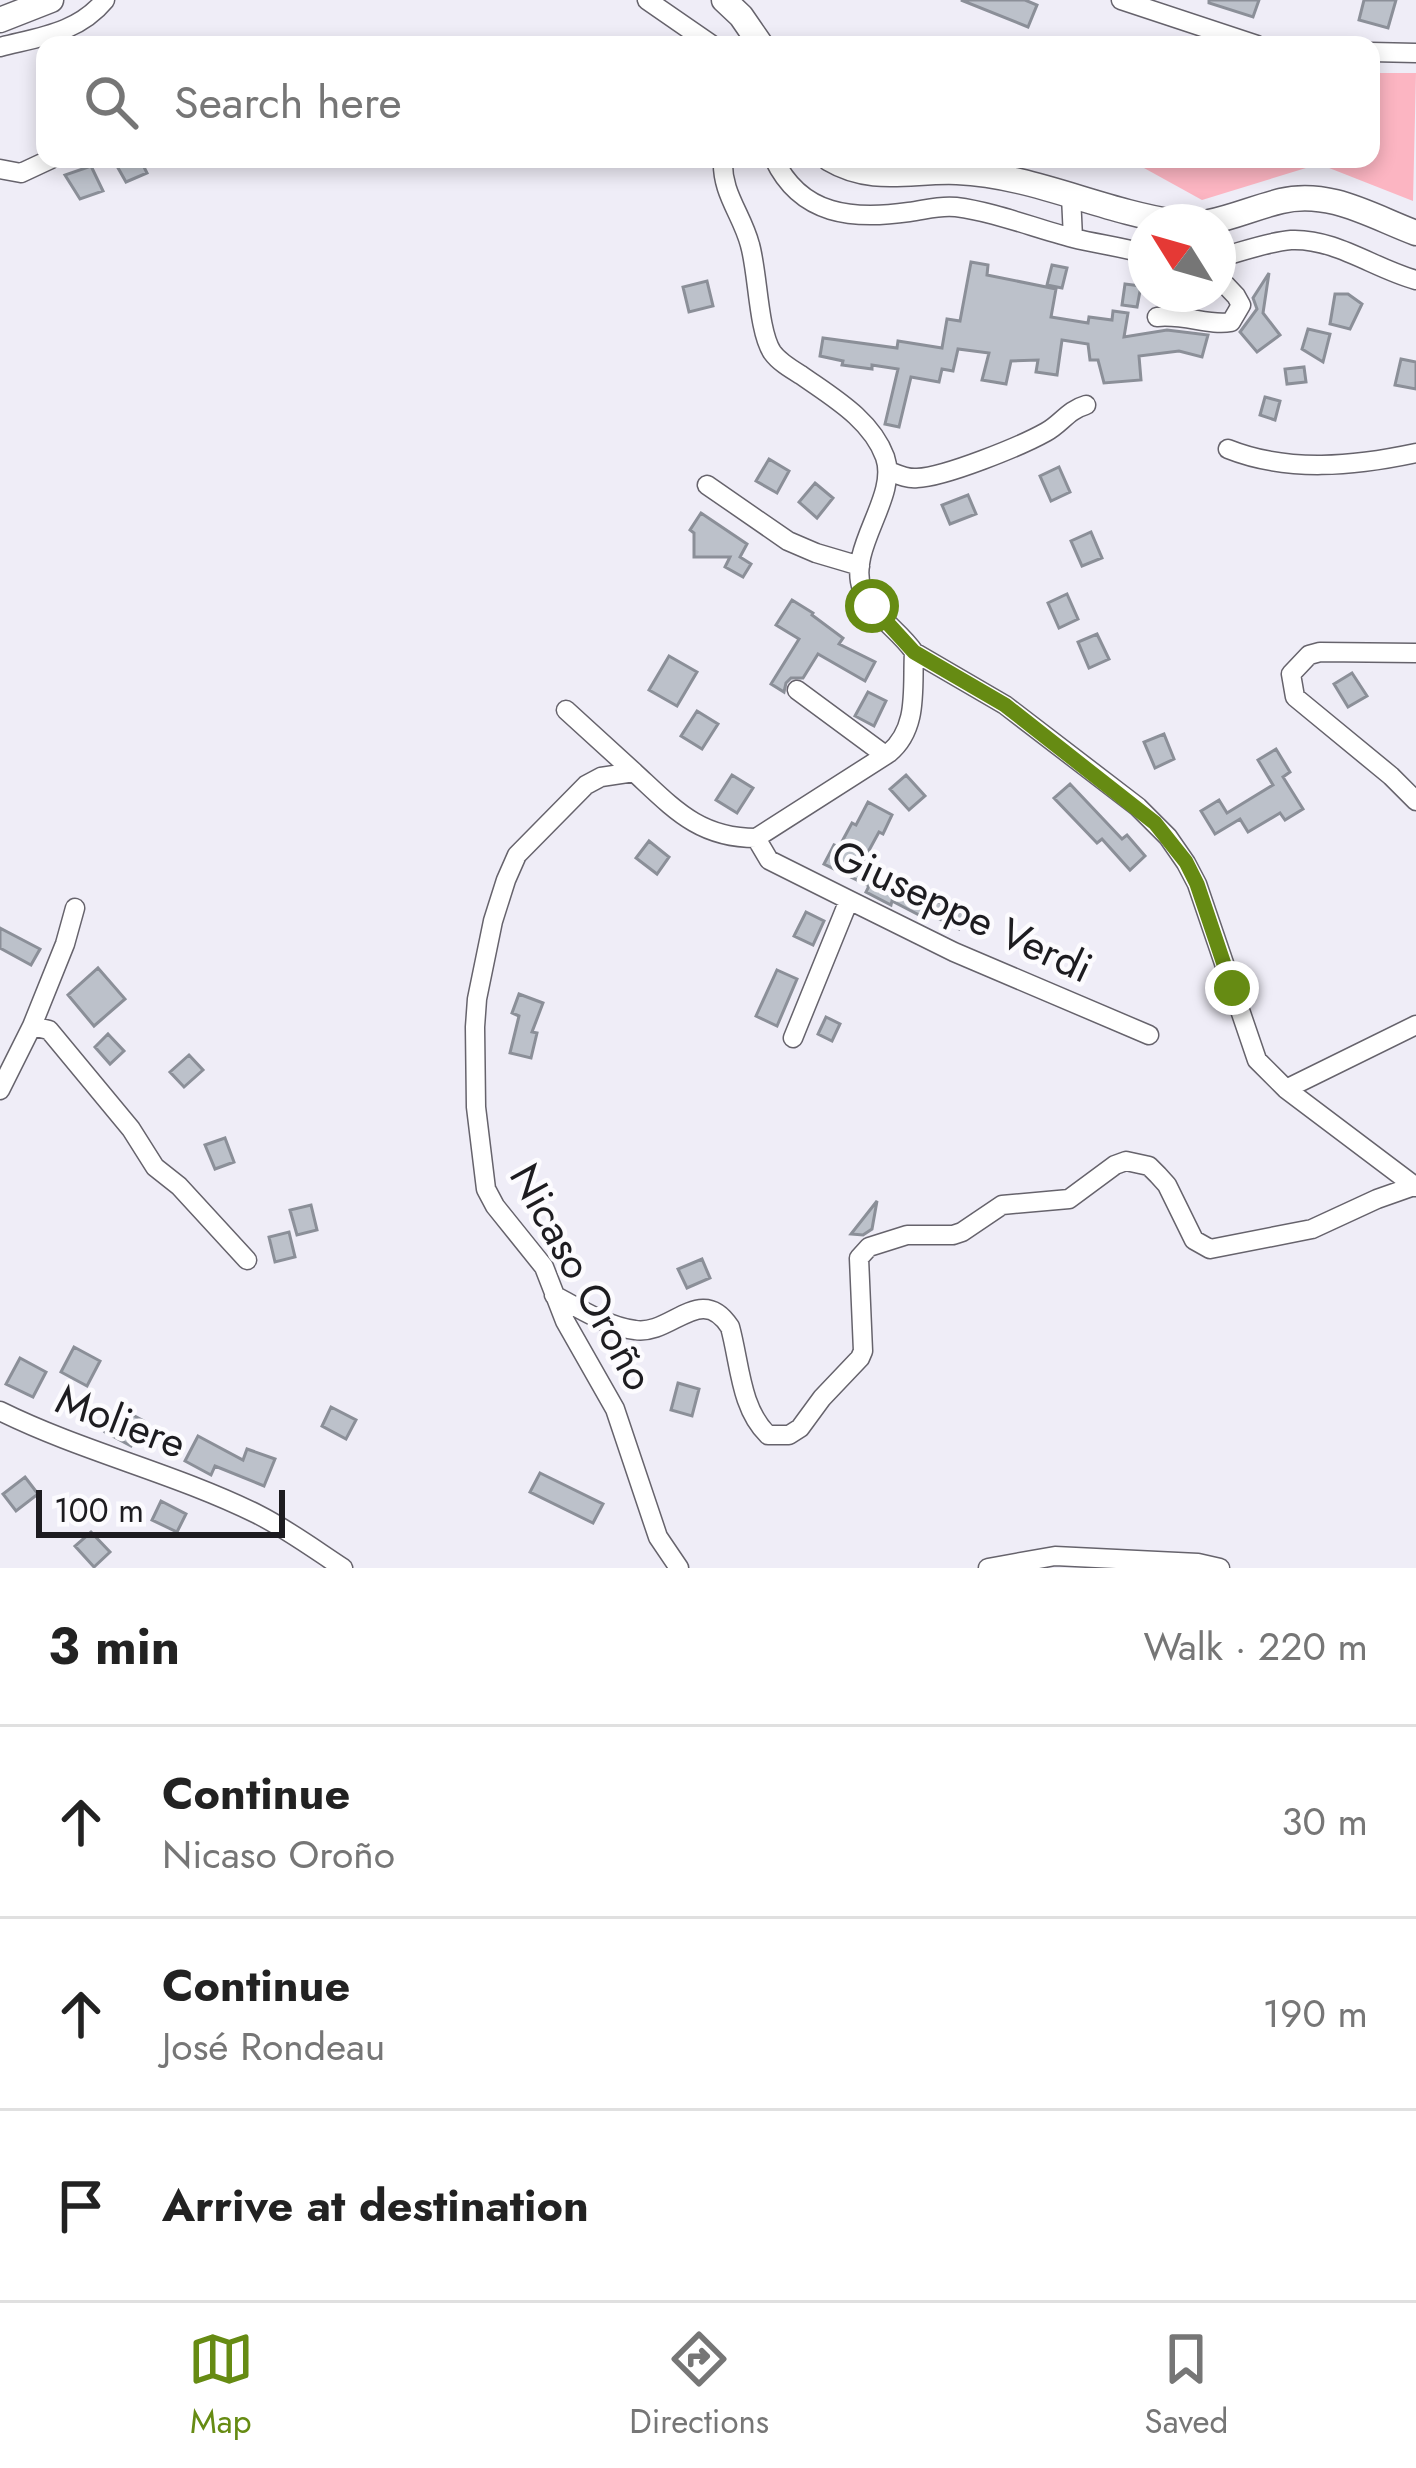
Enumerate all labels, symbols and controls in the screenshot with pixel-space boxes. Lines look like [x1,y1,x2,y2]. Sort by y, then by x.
search box [36,36,1380,168]
icon: search [78,69,144,135]
text: Search here [174,70,402,135]
north arrow [1128,204,1236,312]
route start [845,579,899,633]
street label: Giuseppe Verdi [822,824,1102,998]
route end [1205,961,1259,1015]
street label: Nicaso Oroño [494,1152,670,1402]
street label: Moliere [47,1368,195,1474]
scale bar [36,1484,285,1537]
text: 100 m [54,1487,144,1534]
text: 3 min [48,1609,180,1683]
text: Walk · 220 m [1143,1618,1368,1675]
text: Continue [162,1761,350,1826]
icon: ahead [48,1789,114,1855]
text: 30 m [1281,1793,1368,1850]
text: Nicaso Oroño [162,1826,395,1883]
text: Continue [162,1953,350,2018]
icon: ahead [48,1981,114,2047]
text: 190 m [1262,1985,1368,2042]
text: José Rondeau [162,2018,385,2075]
icon: arrive [48,2173,114,2239]
text: Arrive at destination [162,2173,589,2238]
tab: Map [188,2326,254,2445]
tab: Directions [629,2326,769,2445]
tab: Saved [1145,2326,1228,2445]

